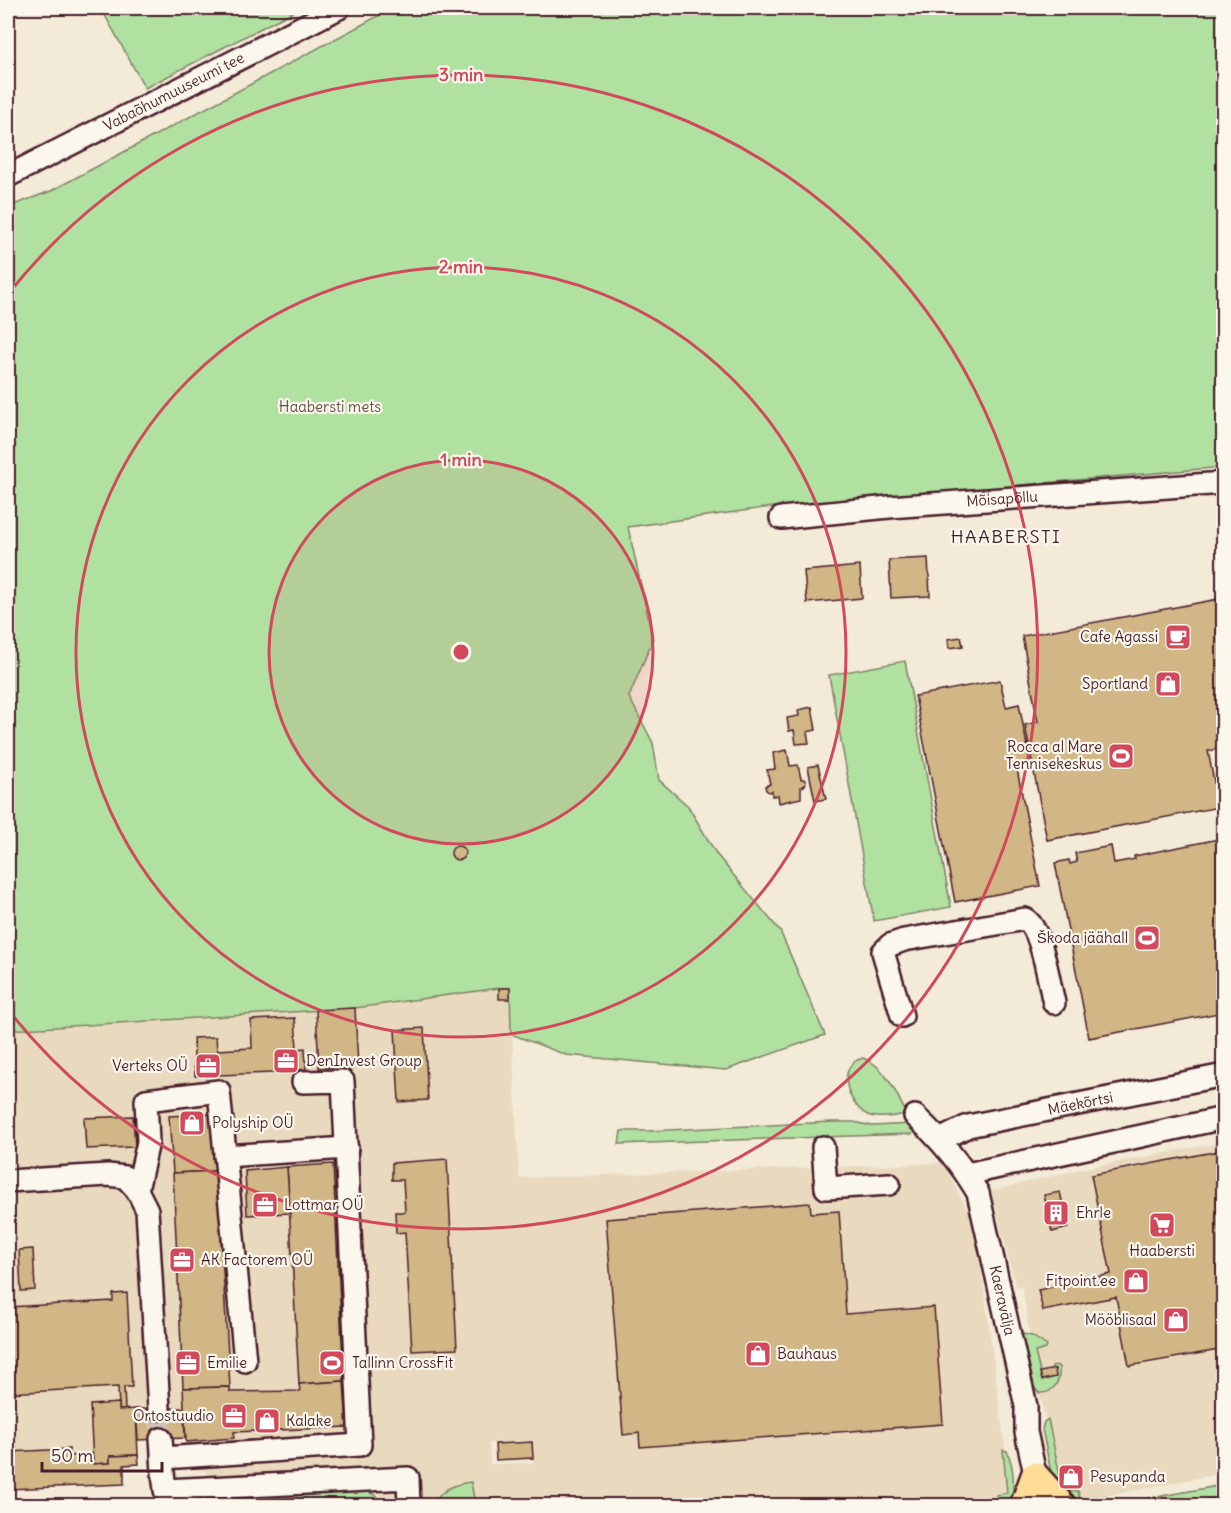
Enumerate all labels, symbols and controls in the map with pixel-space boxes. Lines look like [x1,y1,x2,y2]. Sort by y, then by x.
street label: Vabaõhumuuseumi tee [100,48,247,135]
text: 3 min [439,63,484,86]
text: 2 min [439,255,484,278]
park label: Haabersti mets [279,397,381,416]
text: 1 min [440,448,482,471]
street label: Mõisapõllu [966,486,1039,510]
district label: HAABERSTI [951,525,1061,548]
cafe icon: Cafe Agassi [1163,622,1193,652]
place label: Cafe Agassi [1080,627,1158,646]
centre of rings [451,642,471,662]
shop icon: Sportland [1153,669,1183,699]
place label: Sportland [1082,674,1148,693]
place label: Rocca al Mare Tennisekeskus [1006,737,1102,773]
sports icon: Rocca al Mare Tennisekeskus [1106,741,1136,771]
sports icon: Škoda jäähall [1132,923,1162,953]
place label: Škoda jäähall [1037,928,1128,947]
office icon: DenInvest Group [271,1046,301,1076]
office icon: Verteks OÜ [193,1051,223,1081]
place label: DenInvest Group [306,1051,422,1070]
place label: Verteks OÜ [112,1056,188,1075]
street label: Mäekõrtsi [1046,1087,1115,1119]
shop icon: Polyship OÜ [177,1108,207,1138]
place label: Polyship OÜ [212,1113,294,1132]
office icon: Lottmar OÜ [250,1190,280,1220]
place label: Lottmar OÜ [284,1195,364,1214]
building icon: Ehrle [1041,1198,1071,1228]
place label: Ehrle [1076,1203,1111,1222]
supermarket icon: Haabersti [1147,1210,1177,1240]
place label: Haabersti [1129,1241,1195,1260]
office icon: AK Factorem OÜ [167,1245,197,1275]
place label: AK Factorem OÜ [201,1250,313,1269]
street label: Kaeravälja [986,1263,1020,1338]
shop icon: Fitpoint.ee [1121,1266,1151,1296]
place label: Fitpoint.ee [1046,1271,1116,1290]
shop icon: Mööblisaal [1161,1305,1191,1335]
place label: Mööblisaal [1085,1310,1156,1329]
shop icon: Bauhaus [743,1339,773,1369]
place label: Bauhaus [777,1344,837,1363]
office icon: Emilie [173,1348,203,1378]
sports icon: Tallinn CrossFit [317,1348,347,1378]
place label: Emilie [207,1353,247,1372]
place label: Tallinn CrossFit [352,1353,453,1372]
office icon: Ortostuudio [219,1401,249,1431]
place label: Ortostuudio [133,1406,214,1425]
shop icon: Kalake [252,1406,282,1436]
place label: Kalake [286,1411,331,1430]
scale bar [42,1435,162,1473]
text: 50 m [51,1444,93,1467]
shop icon: Pesupanda [1056,1462,1086,1492]
place label: Pesupanda [1090,1467,1166,1486]

